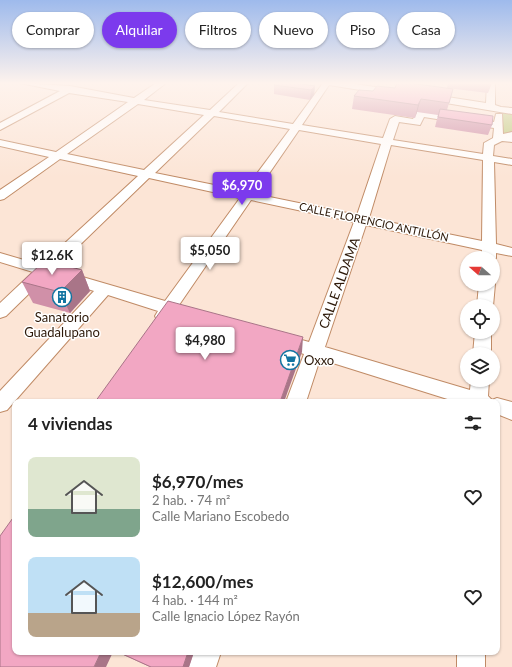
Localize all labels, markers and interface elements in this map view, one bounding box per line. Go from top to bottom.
chip: Comprar [12,12,94,48]
chip: Alquilar [102,12,177,48]
chip: Filtros [185,12,251,48]
chip: Nuevo [259,12,328,48]
chip: Piso [336,12,389,48]
chip: Casa [397,12,455,48]
pin: $6,970 [209,172,275,206]
text: $6,970 [222,177,262,193]
street label: CALLE FLORENCIO ANTILLÓN [298,199,450,244]
street label: CALLE ALDAMA [315,235,363,331]
pin: $5,050 [177,237,243,271]
pin: $12.6K [19,242,85,276]
text: $5,050 [190,242,230,258]
text: $12.6K [31,247,73,263]
north arrow [460,251,500,291]
map controls [460,251,500,387]
building icon: Sanatorio Guadalupano [51,286,73,308]
button: locate [460,299,500,339]
place label: Sanatorio Guadalupano [24,309,100,340]
pin: $4,980 [172,327,238,361]
text: $4,980 [185,332,225,348]
button: layers [460,347,500,387]
supermarket icon: Oxxo [279,349,301,371]
place label: Oxxo [304,352,334,368]
icon: filters [462,412,484,434]
text: 4 viviendas [28,413,113,434]
text: $6,970/mes [152,471,244,492]
icon: home [60,473,108,521]
icon: heart [462,486,484,508]
text: 2 hab. · 74 m² [152,492,230,508]
text: Calle Mariano Escobedo [152,508,289,524]
text: $12,600/mes [152,571,253,592]
icon: home [60,573,108,621]
icon: heart [462,586,484,608]
text: 4 hab. · 144 m² [152,592,238,608]
text: Calle Ignacio López Rayón [152,608,300,624]

